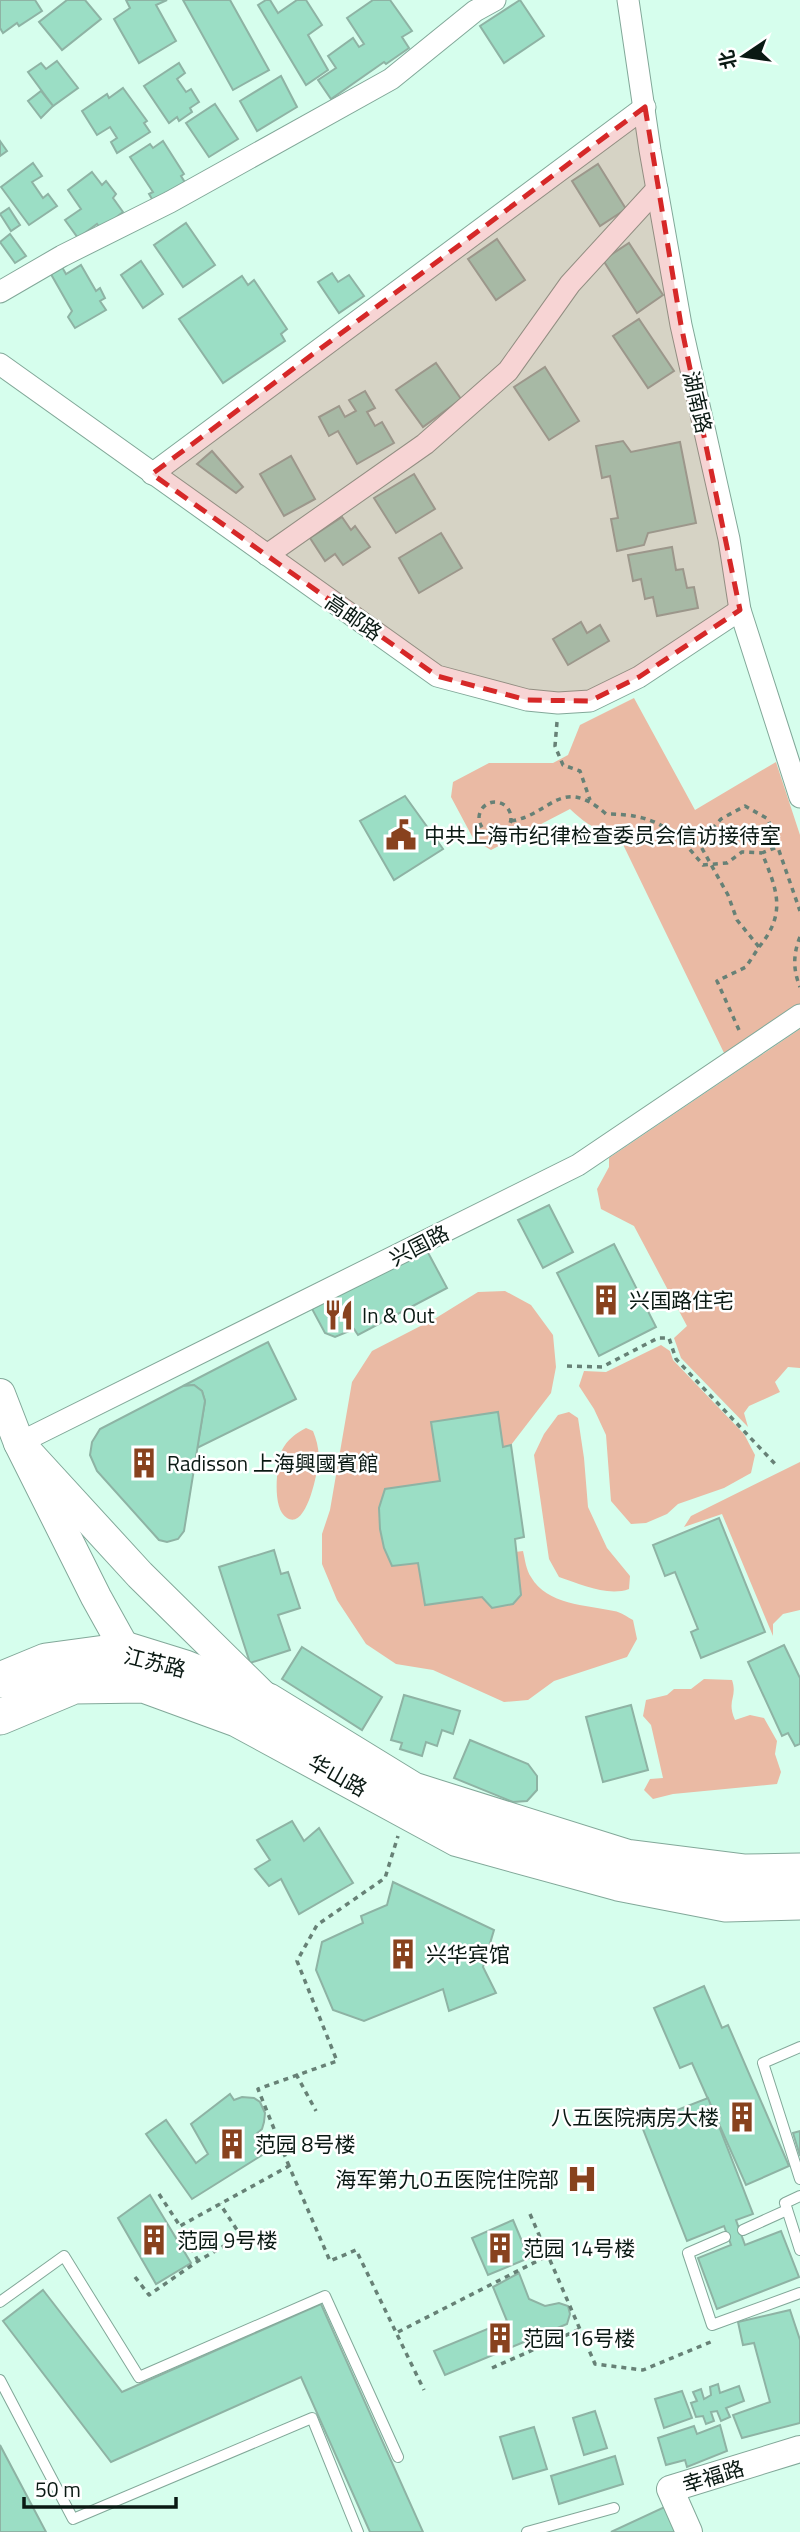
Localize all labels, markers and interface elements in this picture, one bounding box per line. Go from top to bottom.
north arrow [709,21,779,91]
text: 北 [711,47,743,72]
street label: 湖南路 [675,368,721,436]
street label: 高邮路 [319,586,389,648]
public building icon: 中共上海市纪律检查委员会信访接待室 [384,818,418,852]
place label: 中共上海市纪律检查委员会信访接待室 [424,819,781,851]
street label: 兴国路 [384,1216,454,1274]
building icon: 兴国路住宅 [589,1283,623,1317]
place label: 兴国路住宅 [629,1284,734,1316]
restaurant icon: In & Out [322,1298,356,1332]
place label: In & Out [362,1299,435,1331]
building icon: Radisson 上海興國賓館 [127,1446,161,1480]
place label: Radisson 上海興國賓館 [167,1447,379,1479]
street label: 江苏路 [121,1639,189,1685]
street label: 华山路 [303,1746,373,1804]
building icon: 兴华宾馆 [386,1937,420,1971]
place label: 兴华宾馆 [426,1938,510,1970]
building icon: 八五医院病房大楼 [725,2100,759,2134]
place label: 八五医院病房大楼 [551,2101,719,2133]
building icon: 范园 8号楼 [215,2127,249,2161]
place label: 范园 8号楼 [255,2128,355,2160]
hospital icon: 海军第九O五医院住院部 [565,2162,599,2196]
place label: 海军第九O五医院住院部 [335,2163,559,2195]
building icon: 范园 9号楼 [137,2223,171,2257]
place label: 范园 9号楼 [177,2224,277,2256]
building icon: 范园 14号楼 [483,2231,517,2265]
place label: 范园 14号楼 [523,2232,635,2264]
building icon: 范园 16号楼 [483,2321,517,2355]
place label: 范园 16号楼 [523,2322,635,2354]
street label: 幸福路 [678,2451,748,2501]
scale bar [24,2466,177,2510]
text: 50 m [35,2473,81,2505]

